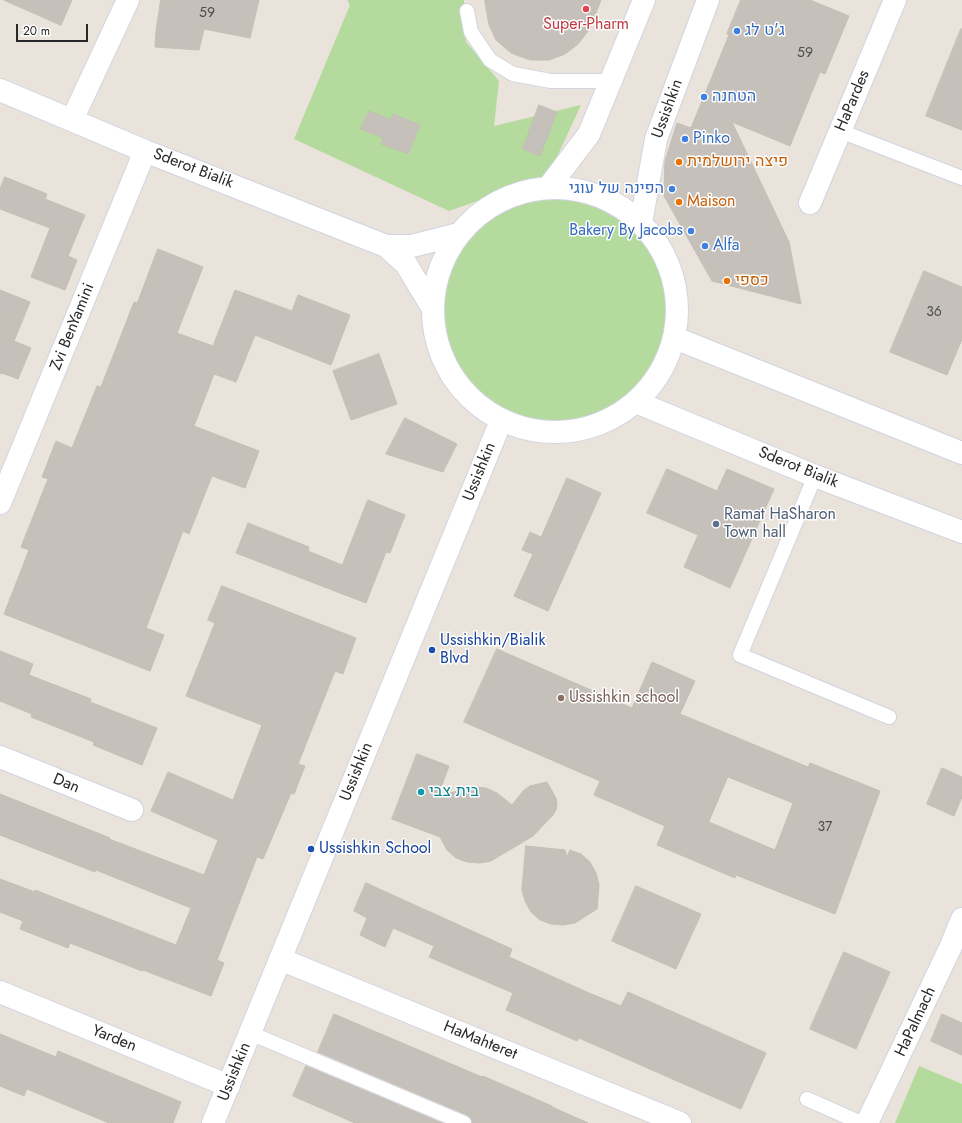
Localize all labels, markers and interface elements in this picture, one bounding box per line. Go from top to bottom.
marker: Super-Pharm [581,4,591,14]
house number: 59 [199,6,215,22]
place label: Super-Pharm [543,15,629,35]
scale bar [18,16,90,42]
place label: ג'ט לג [745,21,785,41]
text: 20 m [23,22,50,40]
marker: ג'ט לג [732,26,742,36]
house number: 59 [797,46,813,62]
street label: HaPardes [832,68,874,134]
street label: Ussishkin [648,77,688,141]
place label: הטחנה [712,87,756,107]
marker: הטחנה [699,92,709,102]
place label: Pinko [693,129,730,149]
marker: Pinko [680,134,690,144]
street label: Sderot Bialik [150,145,236,193]
place label: פיצה ירושלמית [687,152,788,172]
marker: פיצה ירושלמית [674,157,684,167]
place label: הפינה של עוגי [569,179,664,199]
marker: הפינה של עוגי [667,184,677,194]
place label: Maison [687,192,735,212]
marker: Maison [674,197,684,207]
place label: Bakery By Jacobs [569,221,683,241]
marker: Bakery By Jacobs [686,226,696,236]
place label: Alfa [713,236,740,256]
marker: Alfa [700,241,710,251]
place label: כספי [735,271,769,291]
marker: כספי [722,276,732,286]
street label: Zvi BenYamini [47,281,99,373]
house number: 36 [926,305,942,321]
street label: Ussishkin [460,440,500,504]
street label: Sderot Bialik [755,443,841,493]
place label: Ramat HaSharon Town hall [724,505,836,543]
marker: Ramat HaSharon Town hall [711,519,721,529]
place label: Ussishkin/Bialik Blvd [440,631,545,669]
marker: Ussishkin/Bialik Blvd [427,645,437,655]
place label: Ussishkin school [569,688,679,708]
marker: Ussishkin school [556,693,566,703]
street label: Ussishkin [337,740,377,804]
street label: Dan [50,770,82,798]
place label: בית צבי [429,782,479,802]
marker: בית צבי [416,787,426,797]
house number: 37 [818,820,832,836]
place label: Ussishkin School [319,839,431,859]
marker: Ussishkin School [306,844,316,854]
street label: HaPalmach [891,984,941,1060]
street label: HaMahteret [440,1018,520,1064]
street label: Yarden [89,1021,139,1057]
street label: Ussishkin [215,1040,255,1104]

